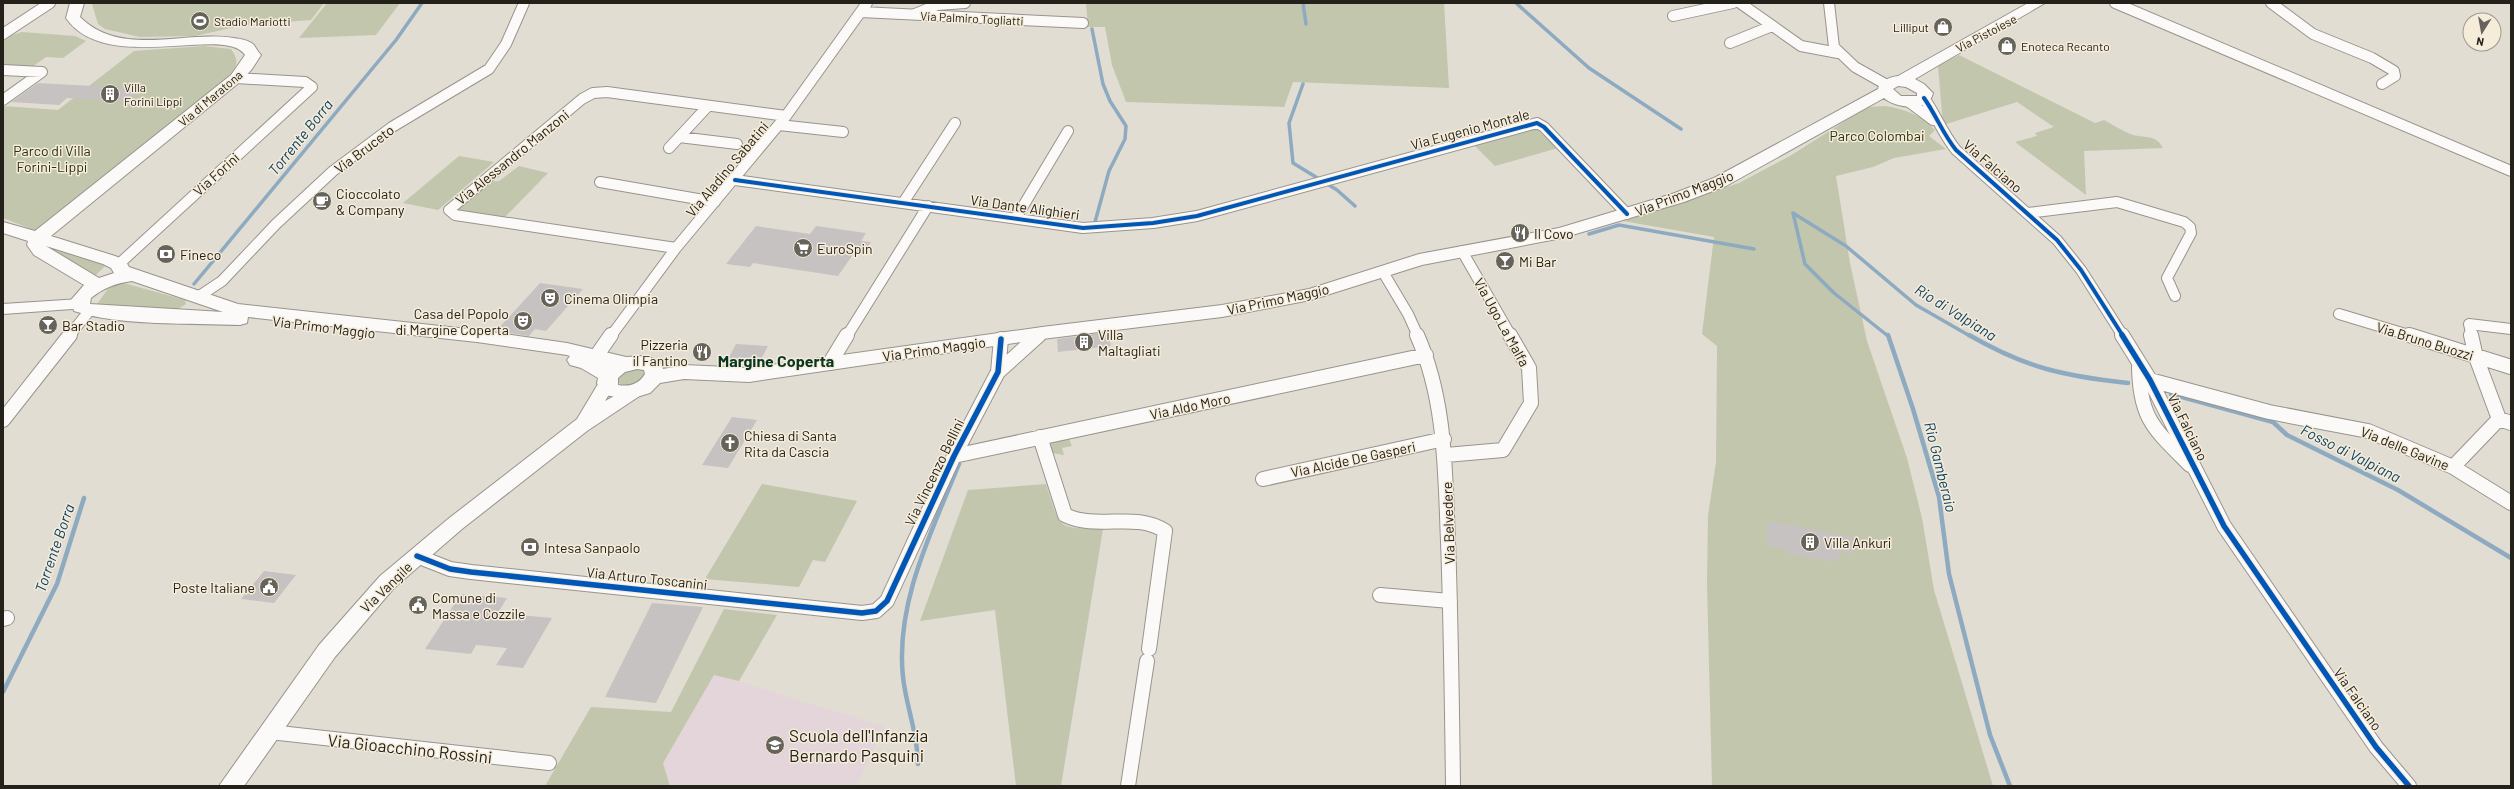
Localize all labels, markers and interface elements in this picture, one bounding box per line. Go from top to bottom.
street label: Via Palmiro Togliatti [920,8,1024,28]
sports icon: Stadio Mariotti [189,10,211,32]
street label: Via Pistoiese [1953,11,2019,55]
north arrow [2462,12,2502,52]
place label: Stadio Mariotti [214,14,290,28]
shop icon: Lilliput [1932,16,1954,38]
place label: Lilliput [1893,20,1929,34]
shop icon: Enoteca Recanto [1996,35,2018,57]
text: N [2475,35,2485,49]
place label: Enoteca Recanto [2021,39,2110,53]
street label: Via di Maratona [175,67,245,129]
place label: Villa Forini Lippi [124,80,182,108]
building icon: Villa Forini Lippi [99,83,121,105]
water label: Torrente Borra [264,95,336,179]
street label: Via Eugenio Montale [1409,105,1531,153]
street label: Via Alessandro Manzoni [452,106,572,208]
street label: Via Aladino Sabatini [682,118,772,220]
street label: Via Bruceto [331,121,397,177]
park label: Parco Colombai [1830,127,1925,144]
street label: Via Falciano [1960,136,2026,196]
park label: Parco di Villa Forini-Lippi [13,142,91,175]
street label: Via Forini [189,149,243,199]
street label: Via Primo Maggio [1632,166,1736,220]
place label: Cioccolato & Company [336,185,405,218]
cafe icon: Cioccolato & Company [311,190,333,212]
street label: Via Dante Alighieri [969,191,1081,223]
restaurant icon: Il Covo [1509,222,1531,244]
place label: Il Covo [1534,225,1574,242]
supermarket icon: EuroSpin [792,237,814,259]
place label: EuroSpin [817,240,873,257]
bank icon: Fineco [155,243,177,265]
place label: Fineco [180,246,221,263]
bar icon: Mi Bar [1494,250,1516,272]
place label: Mi Bar [1519,253,1556,270]
street label: Via Ugo La Malfa [1471,275,1533,369]
street label: Via Primo Maggio [1225,280,1331,318]
water label: Rio di Valpiana [1912,280,2000,344]
theatre icon: Cinema Olimpia [539,287,561,309]
place label: Cinema Olimpia [564,290,658,307]
place label: Casa del Popolo di Margine Coperta [395,305,509,338]
theatre icon: Casa del Popolo di Margine Coperta [512,310,534,332]
street label: Via Primo Maggio [271,312,377,342]
bar icon: Bar Stadio [37,314,59,336]
place label: Bar Stadio [62,317,125,334]
street label: Via Bruno Buozzi [2374,318,2476,364]
place label: Villa Maltagliati [1098,326,1161,359]
building icon: Villa Maltagliati [1073,331,1095,353]
street label: Via Primo Maggio [881,333,987,365]
place label: Pizzeria il Fantino [632,336,688,369]
restaurant icon: Pizzeria il Fantino [691,341,713,363]
district label: Margine Coperta [718,351,834,370]
street label: Via Aldo Moro [1148,389,1232,423]
street label: Via Falciano [2164,391,2212,463]
street label: Via Vincenzo Bellini [901,416,967,528]
water label: Rio Gamberaio [1921,420,1961,514]
water label: Fosso di Valpiana [2298,420,2404,486]
street label: Via delle Gavine [2358,422,2452,474]
place label: Chiesa di Santa Rita da Cascia [744,427,837,460]
church icon: Chiesa di Santa Rita da Cascia [719,432,741,454]
street label: Via Alcide De Gasperi [1289,437,1417,481]
street label: Via Belvedere [1438,481,1458,565]
water label: Torrente Borra [30,501,78,595]
building icon: Villa Ankuri [1799,531,1821,553]
place label: Villa Ankuri [1824,534,1891,551]
bank icon: Intesa Sanpaolo [519,536,541,558]
place label: Intesa Sanpaolo [544,539,640,556]
street label: Via Vangile [356,558,416,616]
street label: Via Arturo Toscanini [586,563,708,593]
public building icon: Poste Italiane [258,576,280,598]
place label: Poste Italiane [173,579,255,596]
place label: Comune di Massa e Cozzile [432,589,525,622]
public building icon: Comune di Massa e Cozzile [407,594,429,616]
street label: Via Falciano [2330,664,2386,734]
place label: Scuola dell'Infanzia Bernardo Pasquini [789,725,928,765]
street label: Via Gioacchino Rossini [327,729,493,767]
school or university icon: Scuola dell'Infanzia Bernardo Pasquini [764,734,786,756]

